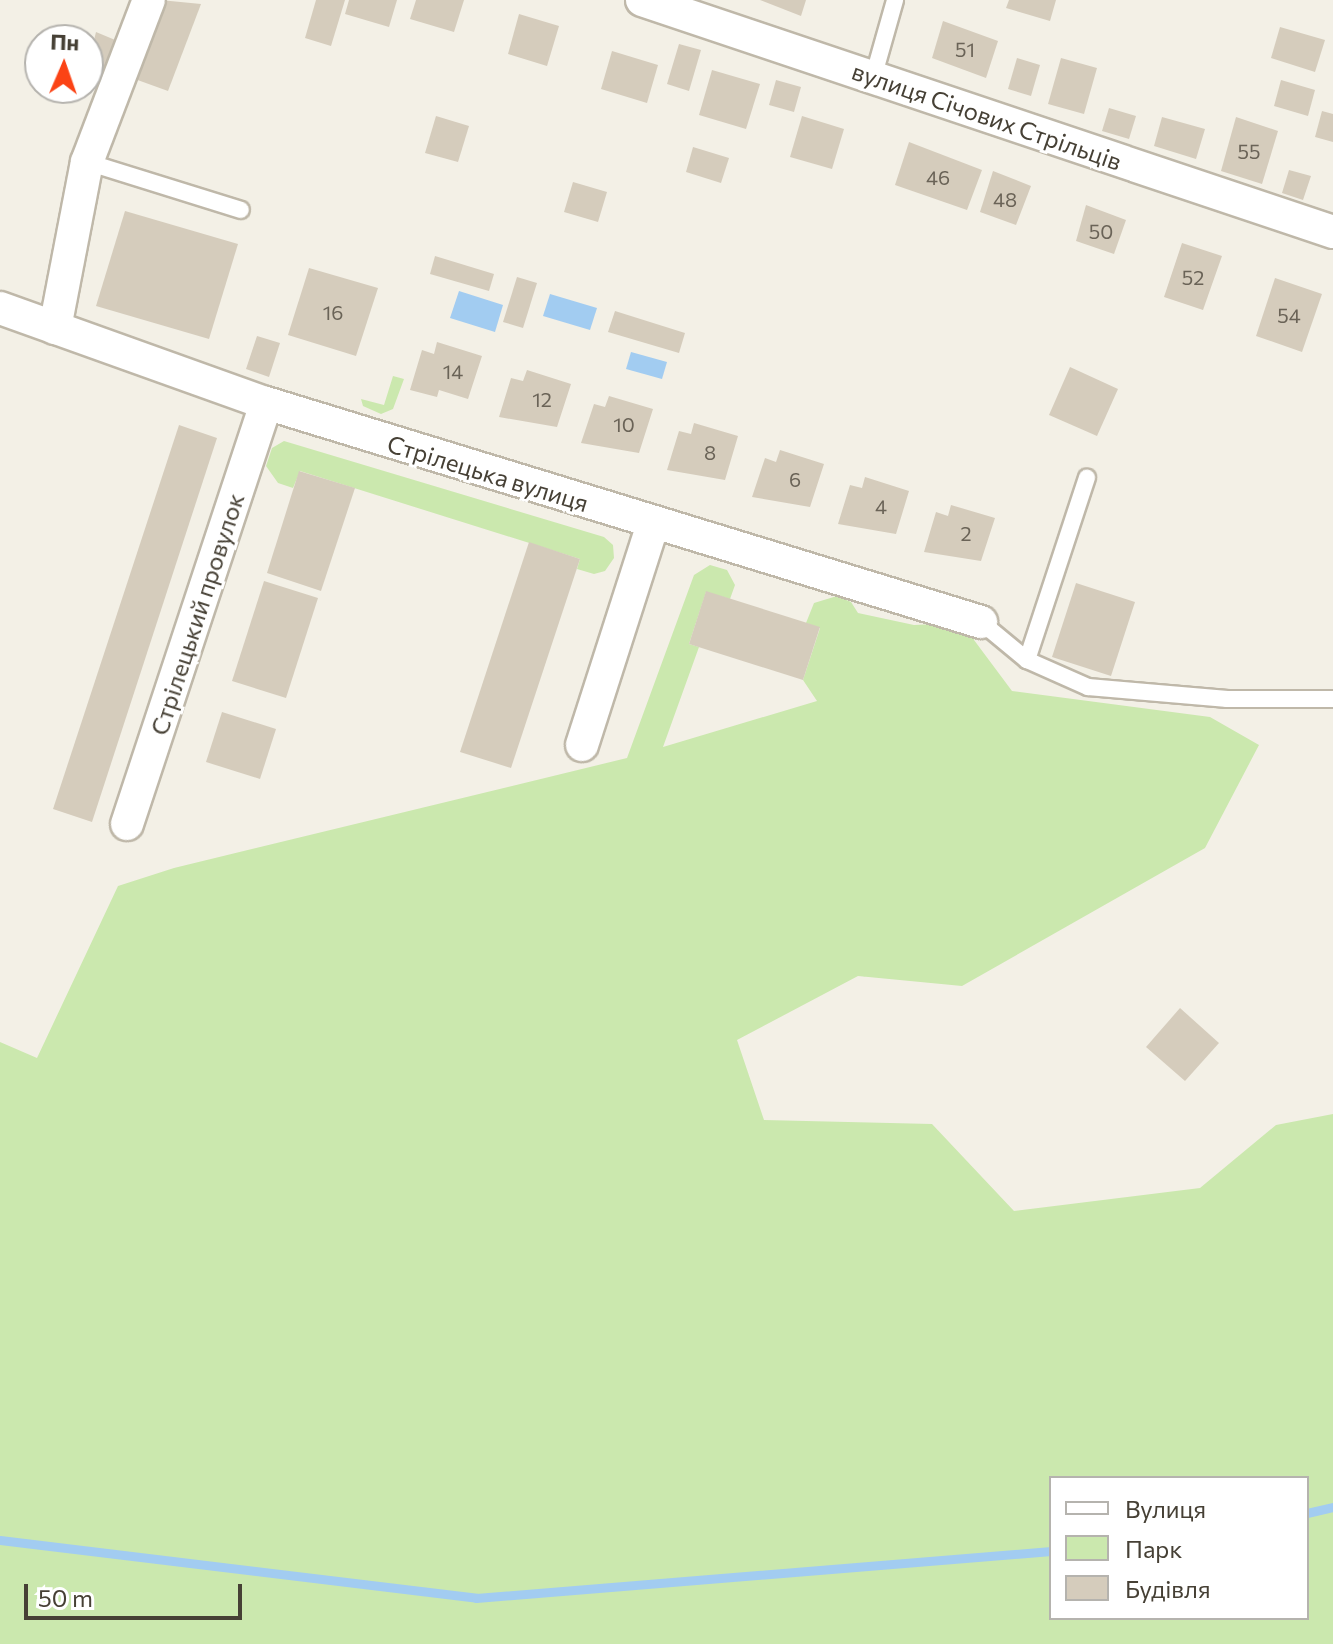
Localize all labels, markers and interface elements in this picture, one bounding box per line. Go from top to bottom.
north arrow [24,24,104,104]
text: Пн [50,28,80,56]
house number: 51 [955,37,975,61]
street label: вулиця Січових Стрільців [848,56,1126,176]
house number: 55 [1238,139,1260,163]
house number: 46 [926,165,950,189]
house number: 48 [993,187,1017,211]
house number: 50 [1089,219,1113,243]
house number: 52 [1182,265,1204,289]
house number: 16 [323,300,343,324]
house number: 54 [1277,303,1301,327]
house number: 14 [443,359,463,383]
house number: 12 [532,387,552,411]
house number: 10 [613,412,635,436]
street label: Стрілецька вулиця [384,429,592,517]
house number: 8 [704,440,716,464]
house number: 6 [789,467,801,491]
street label: Стрілецький провулок [144,489,250,739]
house number: 4 [875,494,887,518]
house number: 2 [960,521,972,545]
legend [1049,1476,1309,1620]
text: Вулиця [1125,1494,1206,1523]
text: Парк [1125,1534,1182,1563]
scale bar [28,1568,246,1618]
text: Будівля [1125,1574,1211,1603]
text: 50 m [38,1583,93,1612]

